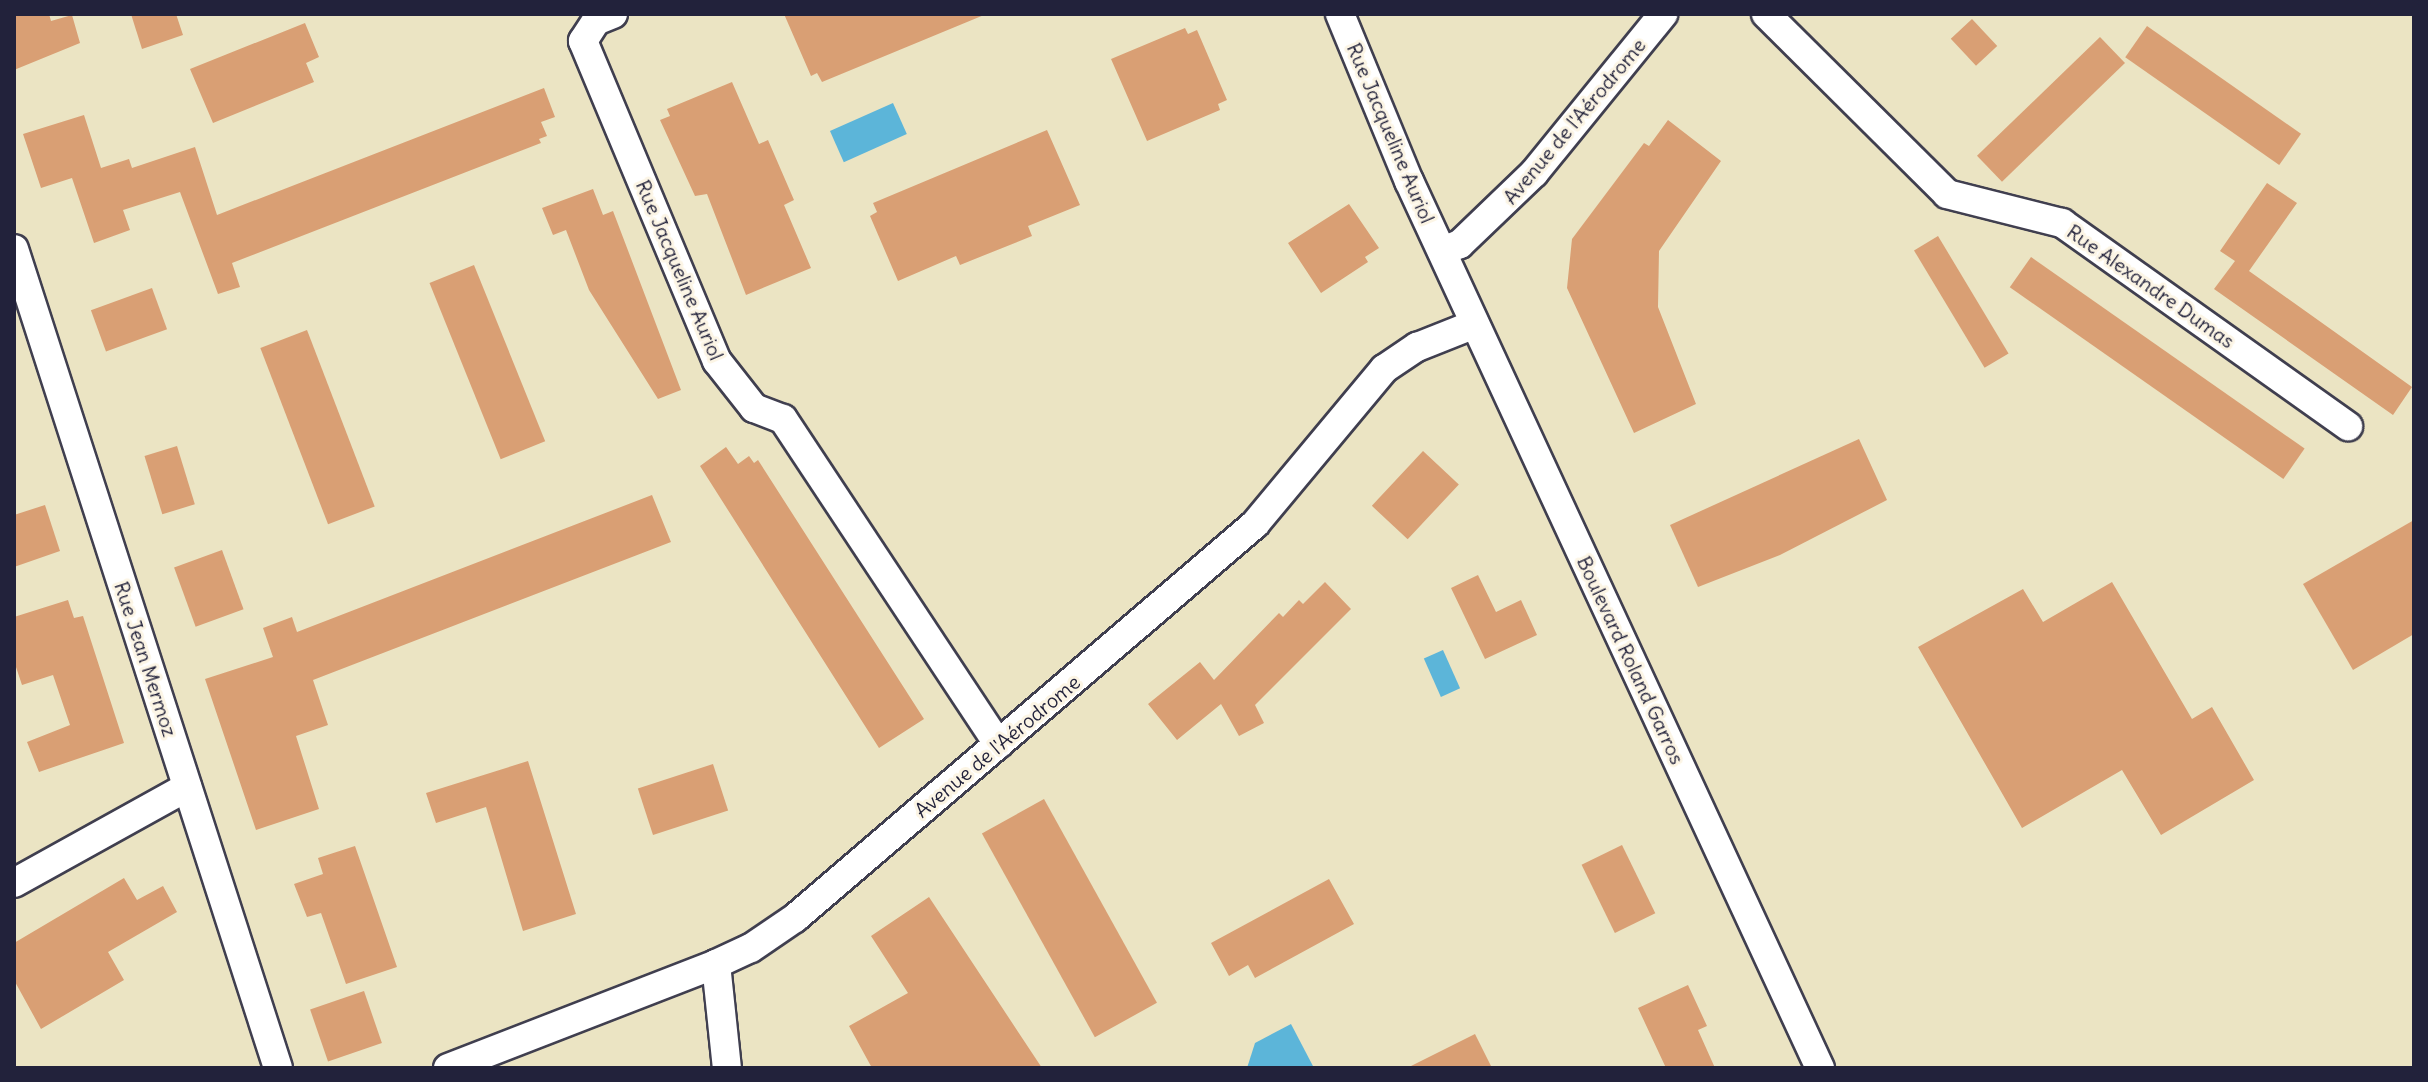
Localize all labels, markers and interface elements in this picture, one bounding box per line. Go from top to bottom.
street label: Avenue de l'Aérodrome [1498,33,1650,209]
street label: Rue Jacqueline Auriol [1342,39,1440,227]
street label: Rue Jacqueline Auriol [631,176,729,364]
street label: Rue Alexandre Dumas [2063,219,2239,353]
street label: Boulevard Roland Garros [1572,552,1690,768]
street label: Rue Jean Mermoz [110,578,182,740]
street label: Avenue de l'Aérodrome [909,670,1085,822]

